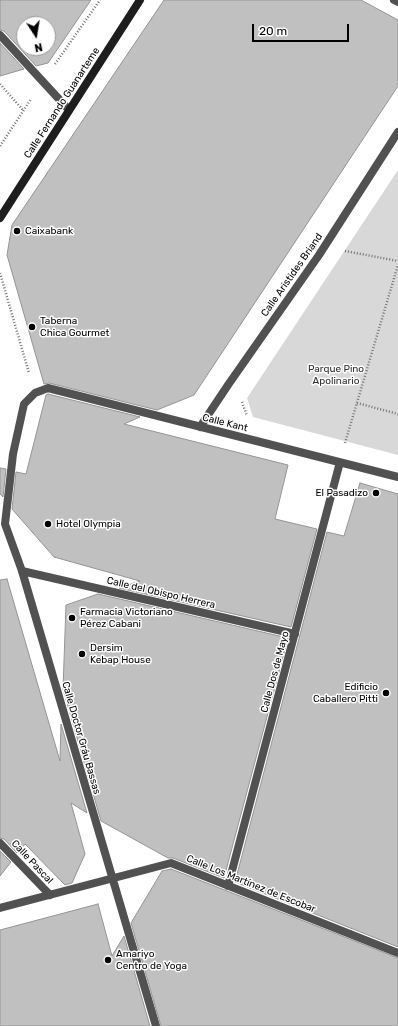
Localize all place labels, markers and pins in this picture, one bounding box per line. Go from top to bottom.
place label: Caixabank [25,225,73,237]
marker: Caixabank [12,226,22,236]
place label: Taberna Chica Gourmet [40,315,109,338]
marker: Taberna Chica Gourmet [27,322,37,332]
place label: El Pasadizo [315,487,368,499]
marker: El Pasadizo [371,488,381,498]
place label: Hotel Olympia [56,518,121,530]
marker: Hotel Olympia [43,519,53,529]
place label: Farmacia Victoriano Pérez Cabani [80,606,173,630]
marker: Farmacia Victoriano Pérez Cabani [67,613,77,623]
place label: Dersim Kebap House [90,642,151,666]
marker: Dersim Kebap House [77,649,87,659]
place label: Edificio Caballero Pitti [313,681,378,704]
marker: Edificio Caballero Pitti [381,688,391,698]
place label: Amariyo Centro de Yoga [116,948,187,972]
marker: Amariyo Centro de Yoga [103,955,113,965]

